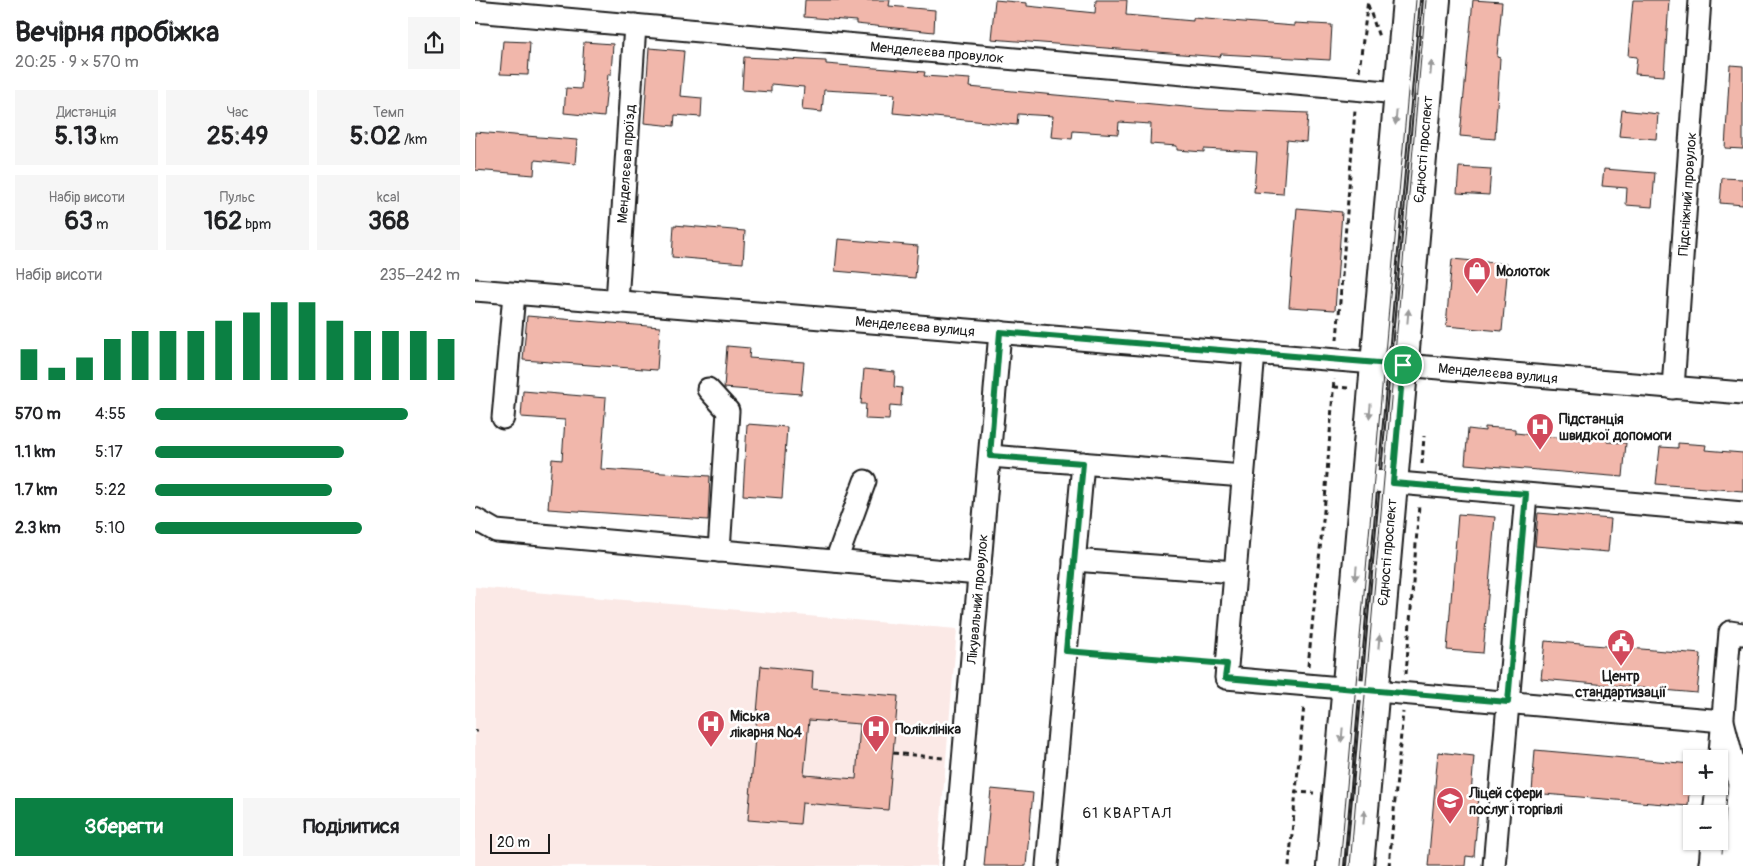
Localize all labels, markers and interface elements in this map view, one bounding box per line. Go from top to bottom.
text: Вечірня пробіжка [15,15,219,50]
button: share [408,17,460,69]
street label: Менделєєва провулок [869,38,1005,67]
text: 20:25 · 9 × 570 m [15,52,139,72]
one-way arrow [1427,59,1435,75]
street label: Єдності проспект [1410,95,1437,203]
street label: Менделєєва проїзд [614,103,639,224]
text: Дистанція [57,104,116,121]
text: Час [226,104,249,121]
text: Темп [373,104,404,121]
one-way arrow [1392,111,1400,127]
text: 5.13 [54,121,97,152]
text: 25:49 [207,121,268,152]
text: 5:02 [350,121,401,152]
text: km [97,131,119,148]
text: /km [401,131,427,148]
street label: Підсніжний провулок [1675,132,1700,257]
text: Набір висоти [48,189,125,206]
text: Пульс [220,189,255,206]
text: kcal [377,189,400,206]
text: 63 [65,206,93,237]
text: 162 [204,206,242,237]
text: 368 [368,206,409,237]
text: m [93,216,109,233]
text: bpm [242,216,271,233]
shop icon: Молоток [1462,256,1492,295]
place label: Молоток [1496,263,1550,280]
text: Набір висоти [15,265,102,285]
text: 235–242 m [380,265,460,285]
one-way arrow [1404,308,1412,324]
street label: Менделєєва вулиця [854,313,975,340]
pin [1382,344,1424,386]
icon: arrive [1389,351,1417,379]
street label: Менделєєва вулиця [1437,360,1558,387]
text: 570 m [15,404,61,424]
text: 4:55 [95,404,126,424]
one-way arrow [1366,404,1374,420]
place label: Підстанція швидкої допомоги [1559,411,1672,444]
hospital icon: Підстанція швидкої допомоги [1525,412,1555,451]
text: 1.1 km [15,442,55,462]
text: 5:17 [95,442,123,462]
text: 1.7 km [15,480,58,500]
text: 5:22 [95,480,126,500]
street label: Єдності проспект [1374,498,1401,606]
text: 2.3 km [15,518,61,538]
text: 5:10 [95,518,125,538]
street label: Лікувальний провулок [963,533,992,666]
one-way arrow [1352,565,1360,581]
public building icon: Центр стандартизації [1606,628,1636,667]
one-way arrow [1375,634,1383,650]
place label: Центр стандартизації [1574,668,1667,701]
place label: Міська лікарня №4 [729,708,803,741]
hospital icon: Міська лікарня №4 [696,709,726,748]
hospital icon: Поліклініка [861,714,891,753]
place label: Поліклініка [895,721,962,738]
one-way arrow [1338,727,1346,743]
map controls [1683,750,1728,850]
button: + [1683,750,1728,795]
place label: Ліцей сфери послуг і торгівлі [1468,785,1563,818]
school or university icon: Ліцей сфери послуг і торгівлі [1435,786,1465,825]
button: Зберегти [15,798,233,856]
button: Поділитися [243,798,460,856]
district label: 61 КВАРТАЛ [1082,804,1172,823]
button: − [1683,805,1728,850]
one-way arrow [1360,809,1368,825]
scale bar [490,831,550,854]
text: 20 m [497,834,530,851]

